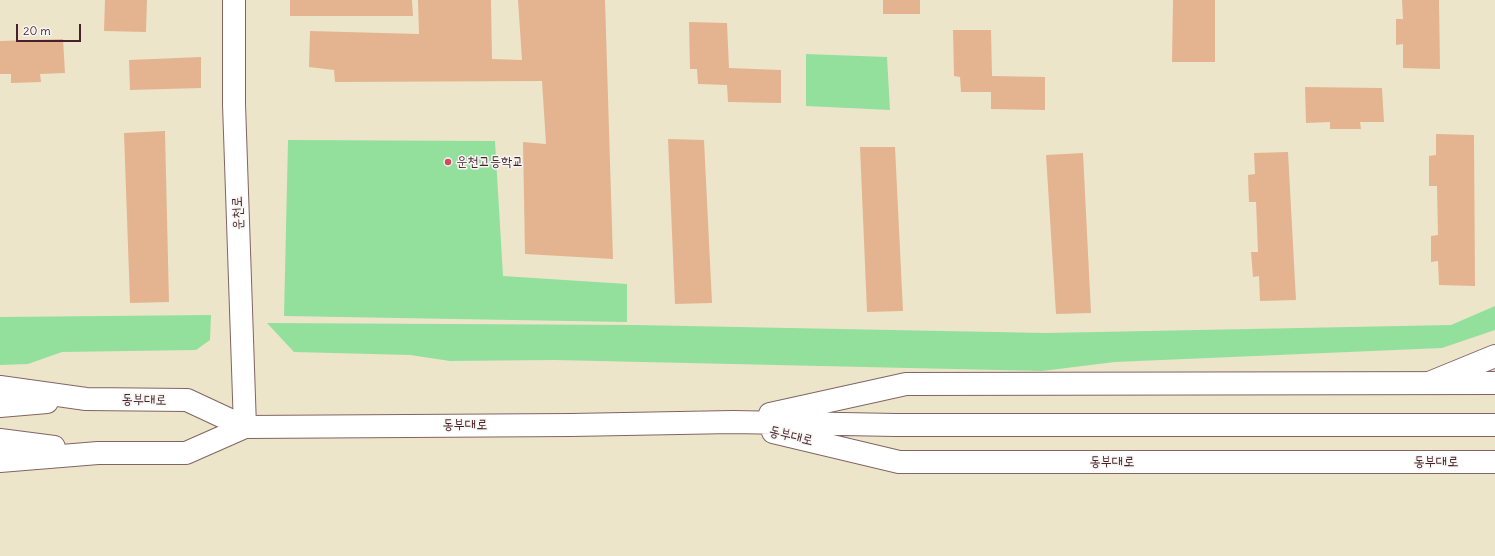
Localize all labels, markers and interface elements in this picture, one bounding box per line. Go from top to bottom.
scale bar [18,16,83,42]
text: 20 m [23,23,51,38]
place label: 운천고등학교 [456,154,524,170]
marker: 운천고등학교 [443,157,453,167]
street label: 운천로 [229,196,247,230]
street label: 동부대로 [121,391,167,409]
street label: 동부대로 [442,417,488,433]
street label: 동부대로 [767,423,815,449]
street label: 동부대로 [1089,454,1135,470]
street label: 동부대로 [1413,454,1459,470]

